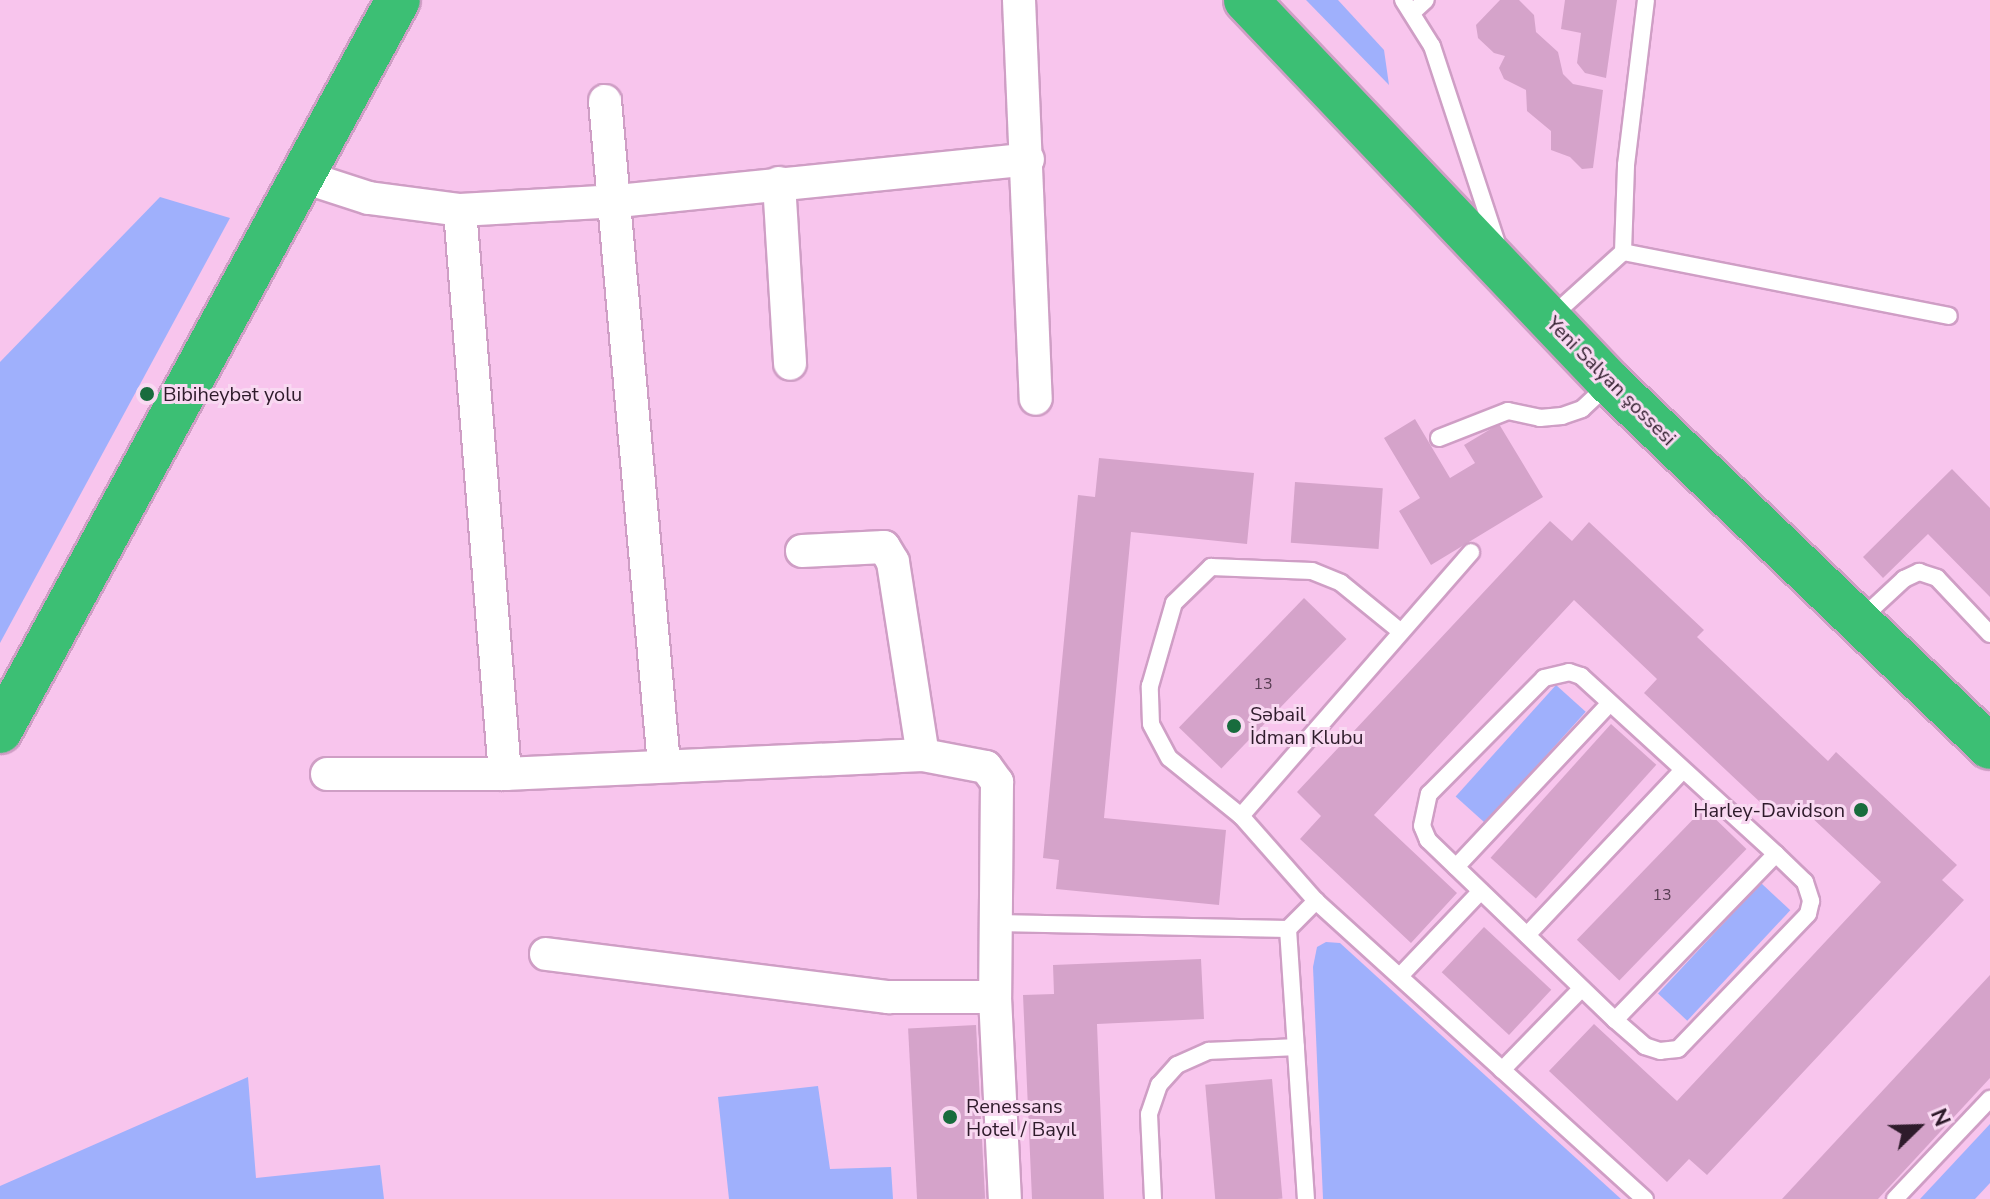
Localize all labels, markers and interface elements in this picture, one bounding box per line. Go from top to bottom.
street label: Yeni Salyan şossesi [1541,311,1681,451]
place label: Bibiheybət yolu [163,382,302,406]
marker: Bibiheybət yolu [138,385,156,403]
house number: 13 [1253,674,1273,694]
place label: Səbail İdman Klubu [1250,702,1364,749]
marker: Səbail İdman Klubu [1225,717,1243,735]
place label: Harley-Davidson [1693,798,1845,822]
marker: Harley-Davidson [1852,801,1870,819]
house number: 13 [1652,885,1672,905]
north arrow [1878,1087,1958,1167]
place label: Renessans Hotel / Bayıl [966,1094,1076,1141]
text: N [1923,1104,1957,1131]
marker: Renessans Hotel / Bayıl [941,1108,959,1126]

